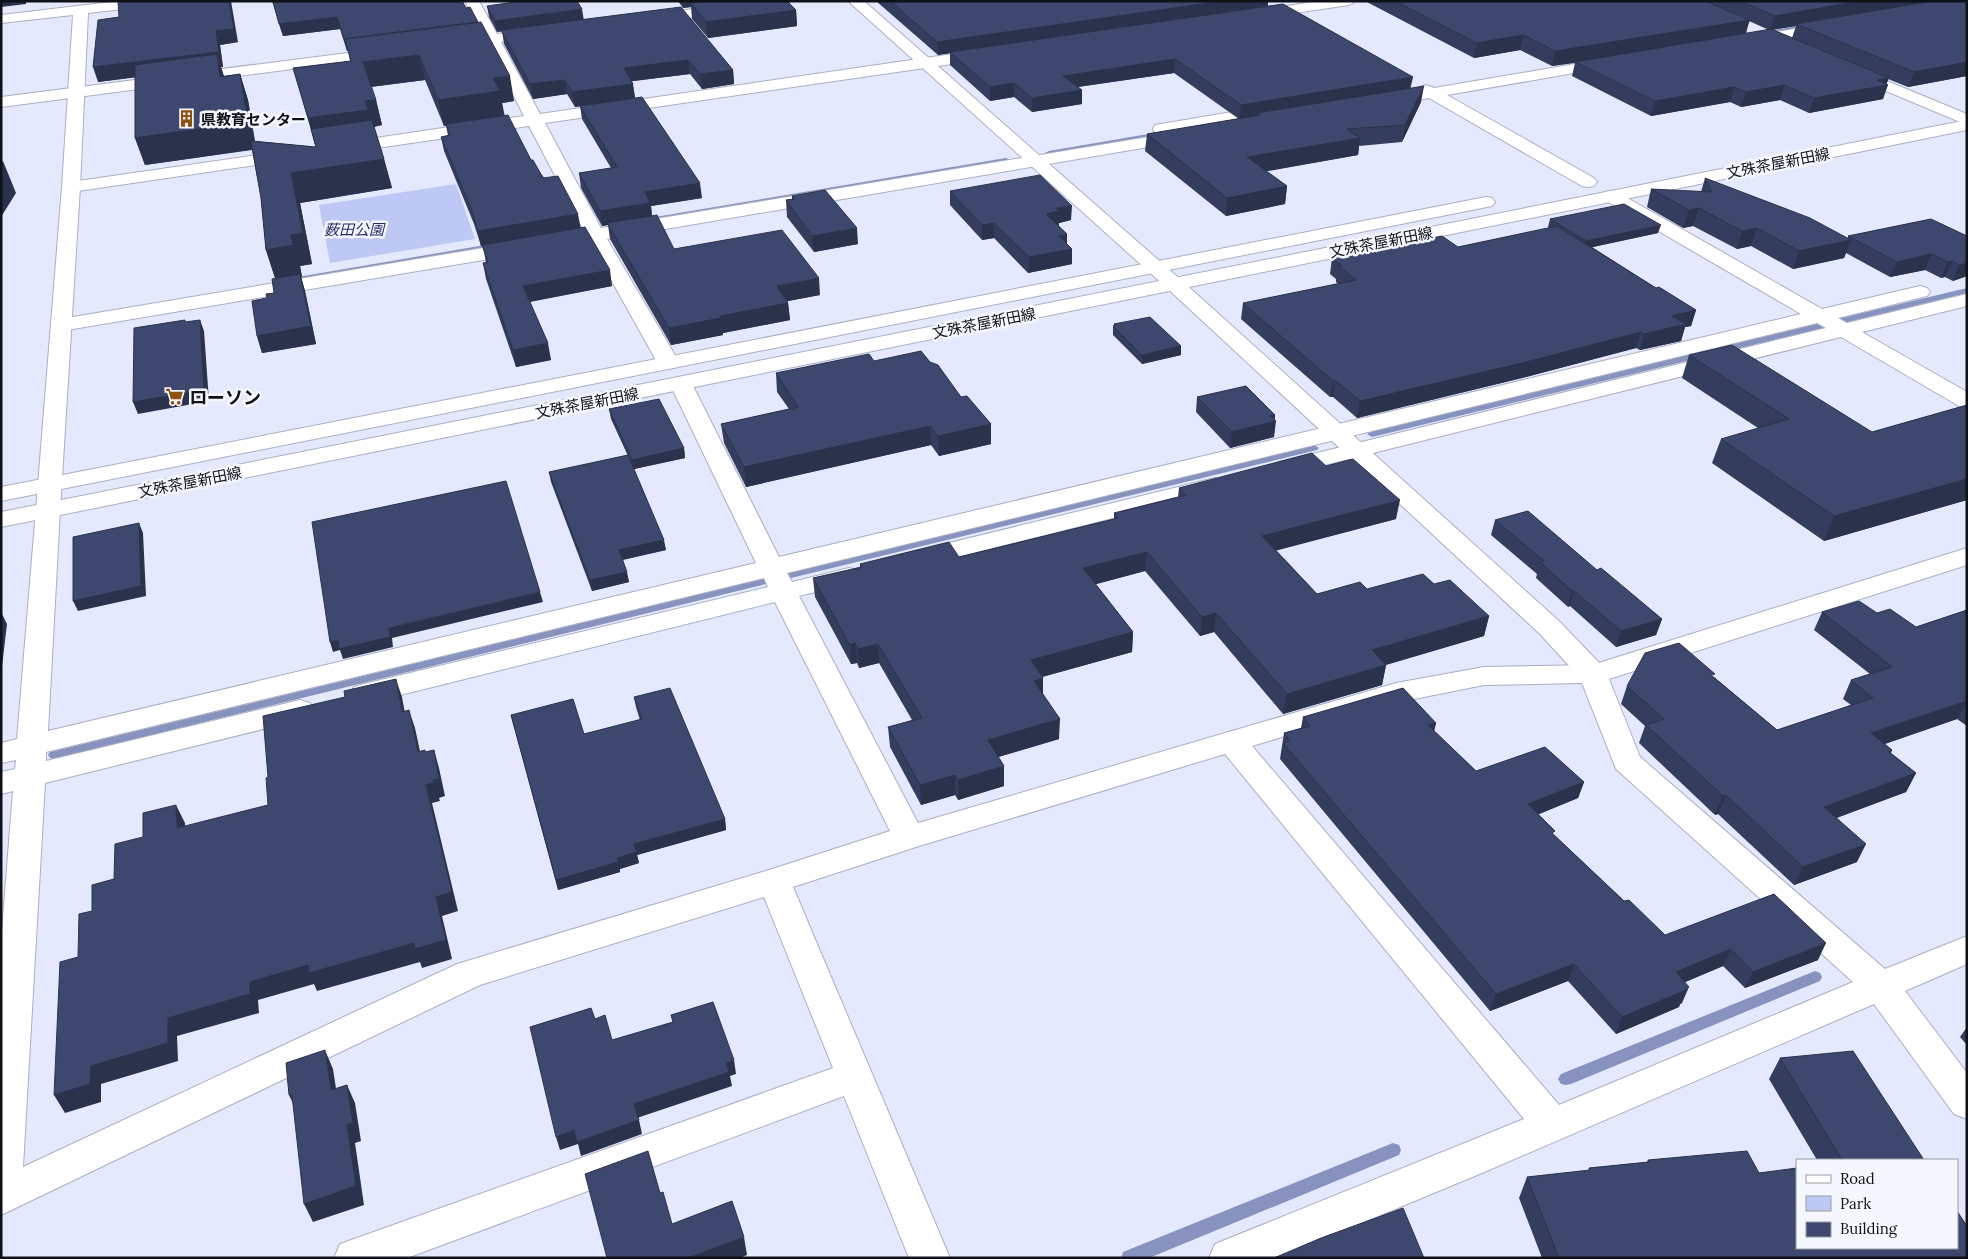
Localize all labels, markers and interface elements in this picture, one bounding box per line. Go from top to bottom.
building icon: 県教育センター [177,109,197,129]
place label: 県教育センター [201,110,306,129]
street label: 文殊茶屋新田線 [1725,144,1831,182]
park label: 薮田公園 [324,220,386,239]
street label: 文殊茶屋新田線 [1328,223,1434,261]
street label: 文殊茶屋新田線 [931,304,1037,342]
street label: 文殊茶屋新田線 [534,384,640,422]
place label: ローソン [189,386,261,409]
supermarket icon: ローソン [165,387,185,407]
street label: 文殊茶屋新田線 [137,463,243,501]
legend [1796,1159,1958,1249]
text: Road [1840,1169,1875,1188]
text: Park [1840,1194,1871,1213]
text: Building [1840,1219,1898,1238]

